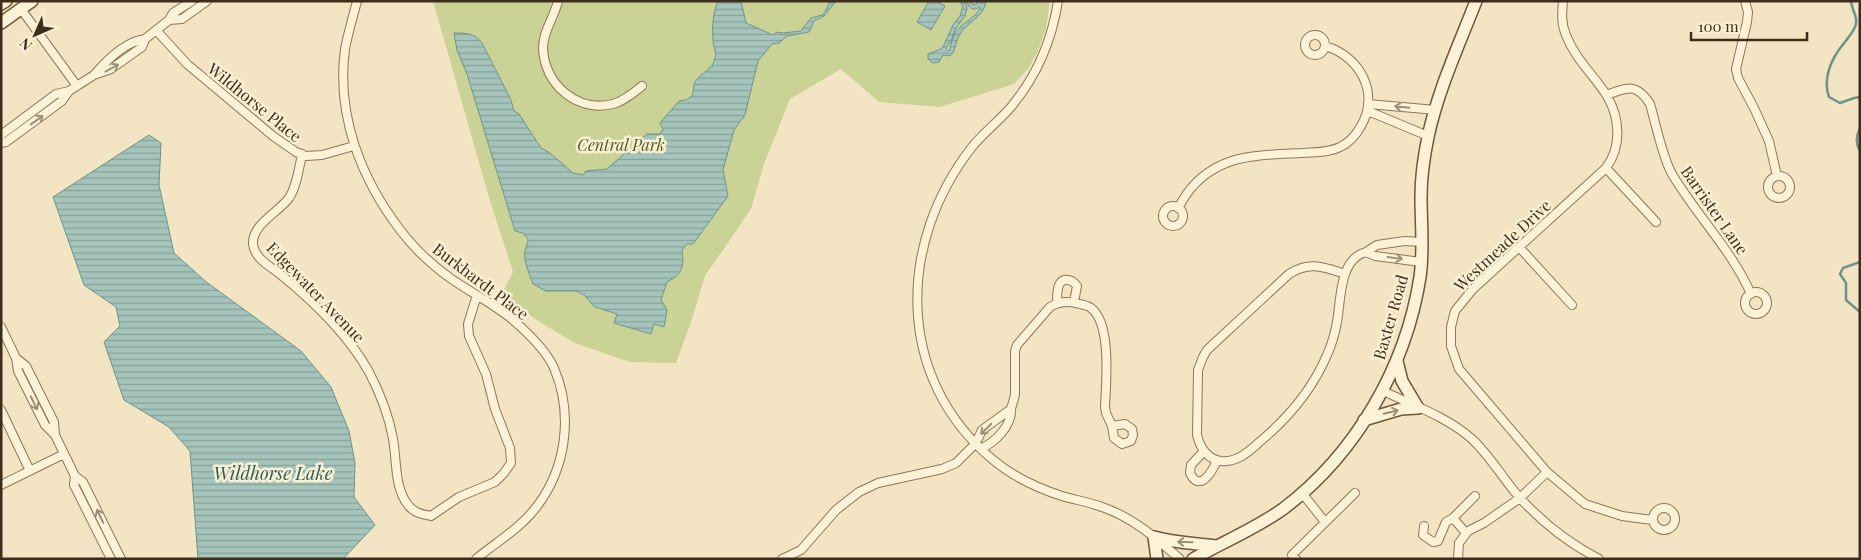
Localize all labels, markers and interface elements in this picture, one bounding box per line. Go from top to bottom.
north arrow [10,10,60,60]
scale bar [1691,10,1807,42]
text: 100 m [1698,16,1739,36]
text: N [15,34,36,55]
street label: Wildhorse Place [203,57,306,146]
one-way arrow [104,62,118,72]
one-way arrow [1394,102,1410,112]
one-way arrow [30,115,44,125]
park label: Central Park [577,134,665,155]
street label: Barrister Lane [1677,162,1753,258]
street label: Westmeade Drive [1448,195,1555,296]
street label: Edgewater Avenue [262,237,370,347]
street label: Burkhardt Place [429,238,533,324]
one-way arrow [1387,254,1403,264]
street label: Baxter Road [1368,272,1412,362]
one-way arrow [29,395,39,410]
one-way arrow [1382,407,1398,416]
one-way arrow [980,423,992,435]
water label: Wildhorse Lake [214,461,333,485]
one-way arrow [95,509,104,524]
one-way arrow [1177,538,1193,547]

